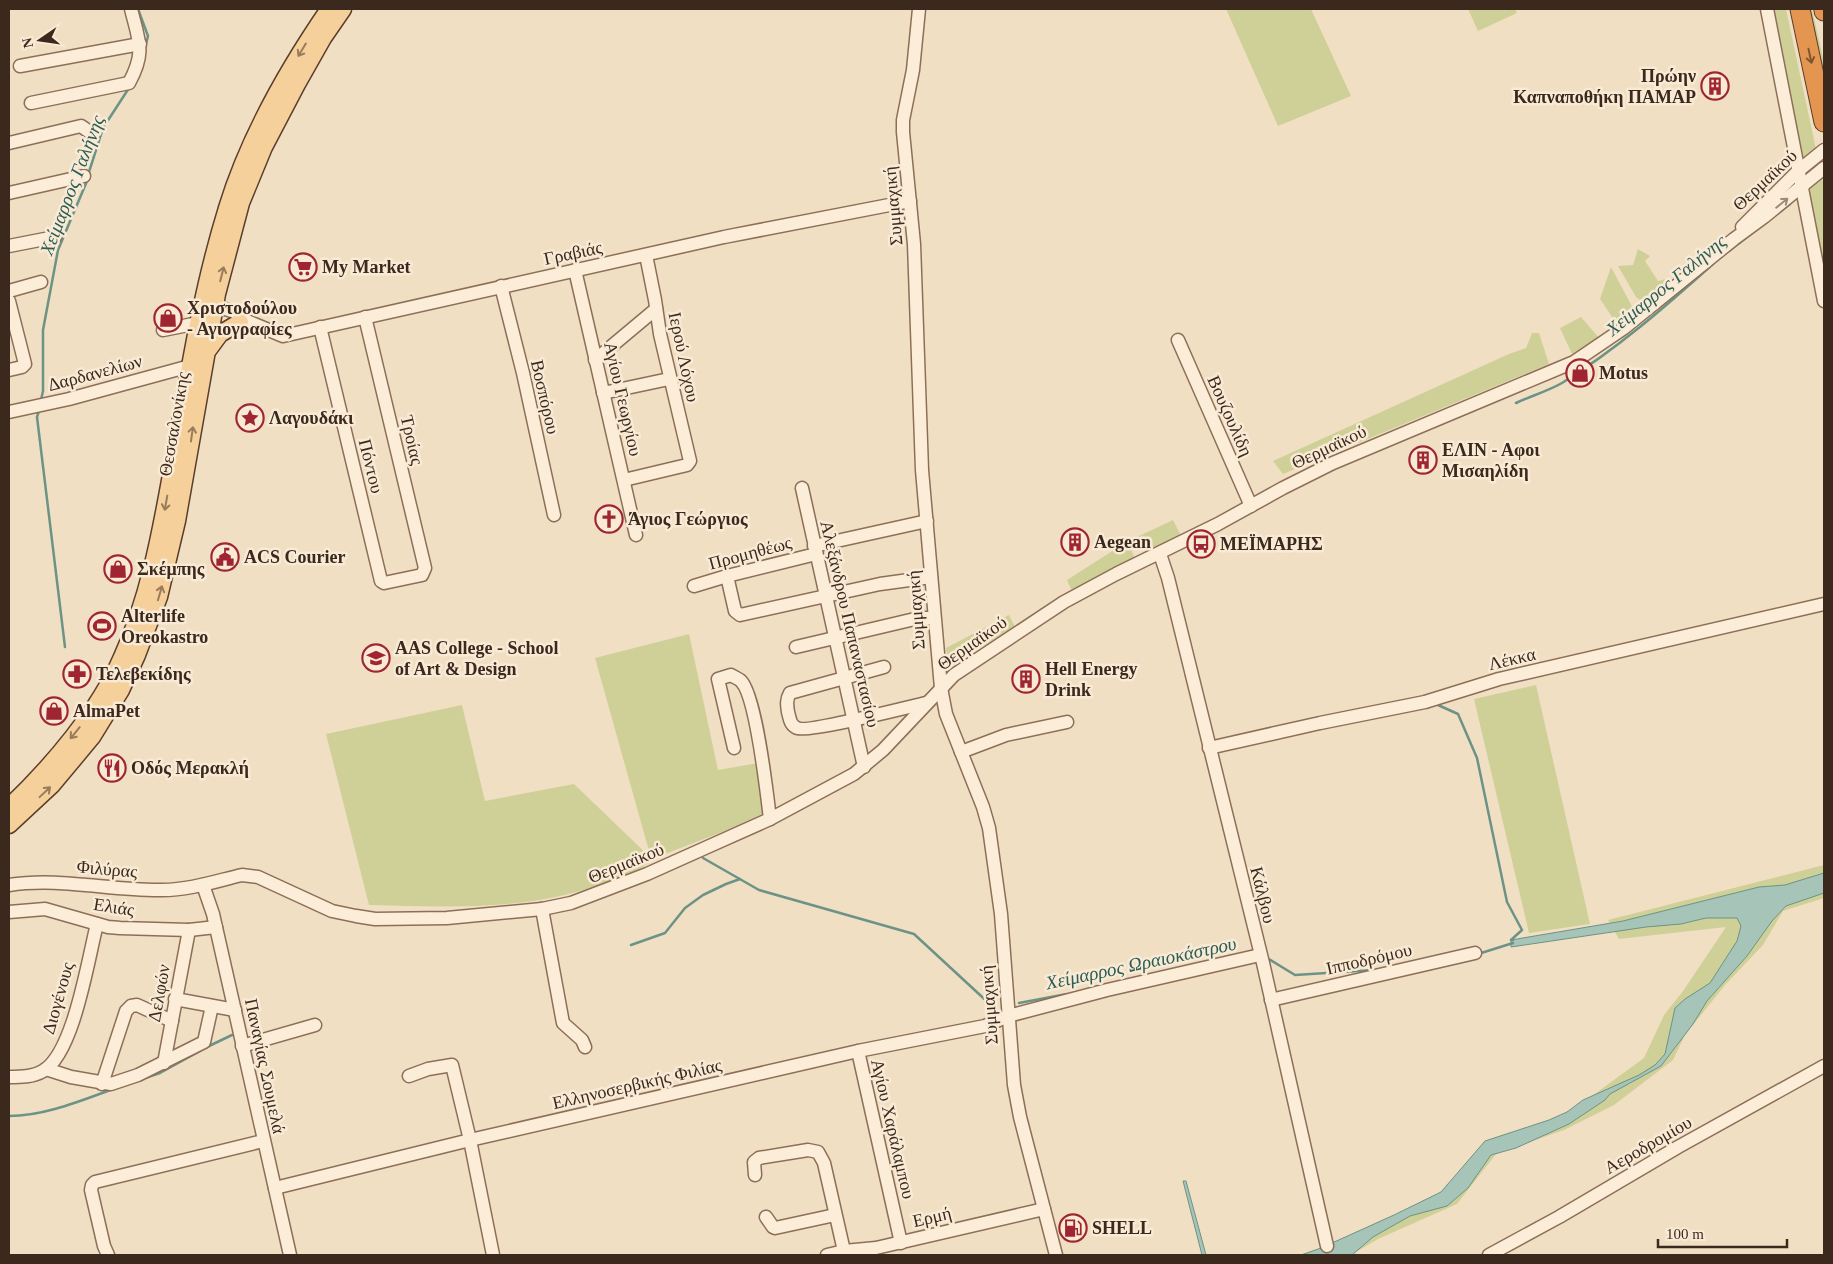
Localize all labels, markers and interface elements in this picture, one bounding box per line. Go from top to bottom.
north arrow [15,15,65,65]
text: N [19,36,36,49]
one-way arrow [297,42,307,56]
one-way arrow [1806,48,1816,64]
place label: Πρώην Καπναποθήκη ΠΑΜΑΡ [1513,66,1696,107]
building icon: Πρώην Καπναποθήκη ΠΑΜΑΡ [1700,71,1730,101]
water label: Χείμαρρος Γαλήνης [35,112,108,259]
street label: Θερμαϊκού [1729,145,1801,215]
street label: Συμμαχική [880,166,906,246]
one-way arrow [1775,197,1788,208]
water label: Χείμαρρος Γαλήνης [1601,230,1730,340]
street label: Γραβιάς [542,237,604,269]
supermarket icon: My Market [288,252,318,282]
place label: My Market [322,257,410,277]
one-way arrow [218,267,227,283]
place label: Χριστοδούλου - Αγιογραφίες [187,298,297,339]
shop icon: Χριστοδούλου - Αγιογραφίες [153,303,183,333]
street label: Ιερού Λόχου [665,310,703,404]
street label: Αγίου Γεωργίου [600,340,646,458]
street label: Δαρδανελίων [45,351,145,395]
street label: Βοσπόρου [527,358,563,436]
shop icon: Motus [1565,358,1595,388]
place label: Motus [1599,363,1648,383]
street label: Θεσσαλονίκης [155,370,193,478]
street label: Βουζουλίδη [1203,373,1257,459]
place icon: Λαγουδάκι [235,403,265,433]
place label: Λαγουδάκι [269,408,354,428]
street label: Τροίας [397,413,427,467]
street label: Θερμαϊκού [1288,421,1370,473]
one-way arrow [187,426,197,442]
street label: Πόντου [355,437,387,495]
place label: ΕΛΙΝ - Αφοι Μισαηλίδη [1442,440,1540,481]
building icon: ΕΛΙΝ - Αφοι Μισαηλίδη [1408,445,1438,475]
one-way arrow [160,495,170,511]
church icon: Άγιος Γεώργιος [594,504,624,534]
place label: Άγιος Γεώργιος [628,509,748,529]
street label: Αλεξάνδρου Παπαναστασίου [816,519,884,729]
building icon: Aegean [1060,527,1090,557]
bus stop icon: ΜΕΪΜΑΡΗΣ [1186,529,1216,559]
street label: Προμηθέως [706,532,794,574]
place label: Aegean [1094,532,1151,552]
place label: ΜΕΪΜΑΡΗΣ [1220,534,1323,554]
public building icon: ACS Courier [210,542,240,572]
place label: ACS Courier [244,547,346,567]
shop icon: Σκέμπης [103,554,133,584]
place label: Σκέμπης [137,559,205,579]
street label: Συμμαχική [903,570,929,650]
one-way arrow [156,585,165,601]
place label: Alterlife Oreokastro [121,606,208,647]
sports icon: Alterlife Oreokastro [87,611,117,641]
street label: Θερμαϊκού [933,612,1011,674]
place label: AAS College - School of Art & Design [395,638,559,679]
school or university icon: AAS College - School of Art & Design [361,643,391,673]
street label: Λέκκα [1486,644,1538,674]
pharmacy icon: Τελεβεκίδης [62,659,92,689]
place label: Hell Energy Drink [1045,659,1138,700]
place label: Τελεβεκίδης [96,664,191,684]
building icon: Hell Energy Drink [1011,664,1041,694]
shop icon: AlmaPet [39,696,69,726]
place label: AlmaPet [73,701,140,721]
one-way arrow [70,726,81,739]
restaurant icon: Οδός Μερακλή [97,753,127,783]
place label: Οδός Μερακλή [131,758,249,778]
one-way arrow [38,786,51,798]
street label: Θερμαϊκού [585,839,667,887]
street label: Φιλύρας [76,856,138,882]
street label: Κάλβου [1246,865,1280,925]
street label: Ελιάς [92,894,136,920]
water label: Χείμαρρος Ωραιοκάστρου [1043,932,1238,994]
street label: Ιπποδρόμου [1324,939,1414,979]
street label: Διογένους [38,960,78,1036]
street label: Δελφών [144,963,174,1023]
street label: Συμμαχική [976,965,1002,1045]
street label: Παναγίας Σουμελά [241,997,289,1136]
street label: Ελληνοσερβικής Φιλίας [550,1055,724,1113]
street label: Αγίου Χαράλαμπου [867,1057,919,1201]
street label: Αεροδρομίου [1601,1112,1695,1178]
street label: Ερμή [911,1203,953,1231]
fuel station icon: SHELL [1058,1213,1088,1243]
scale bar [1658,1216,1787,1248]
place label: SHELL [1092,1218,1152,1238]
text: 100 m [1666,1226,1704,1242]

